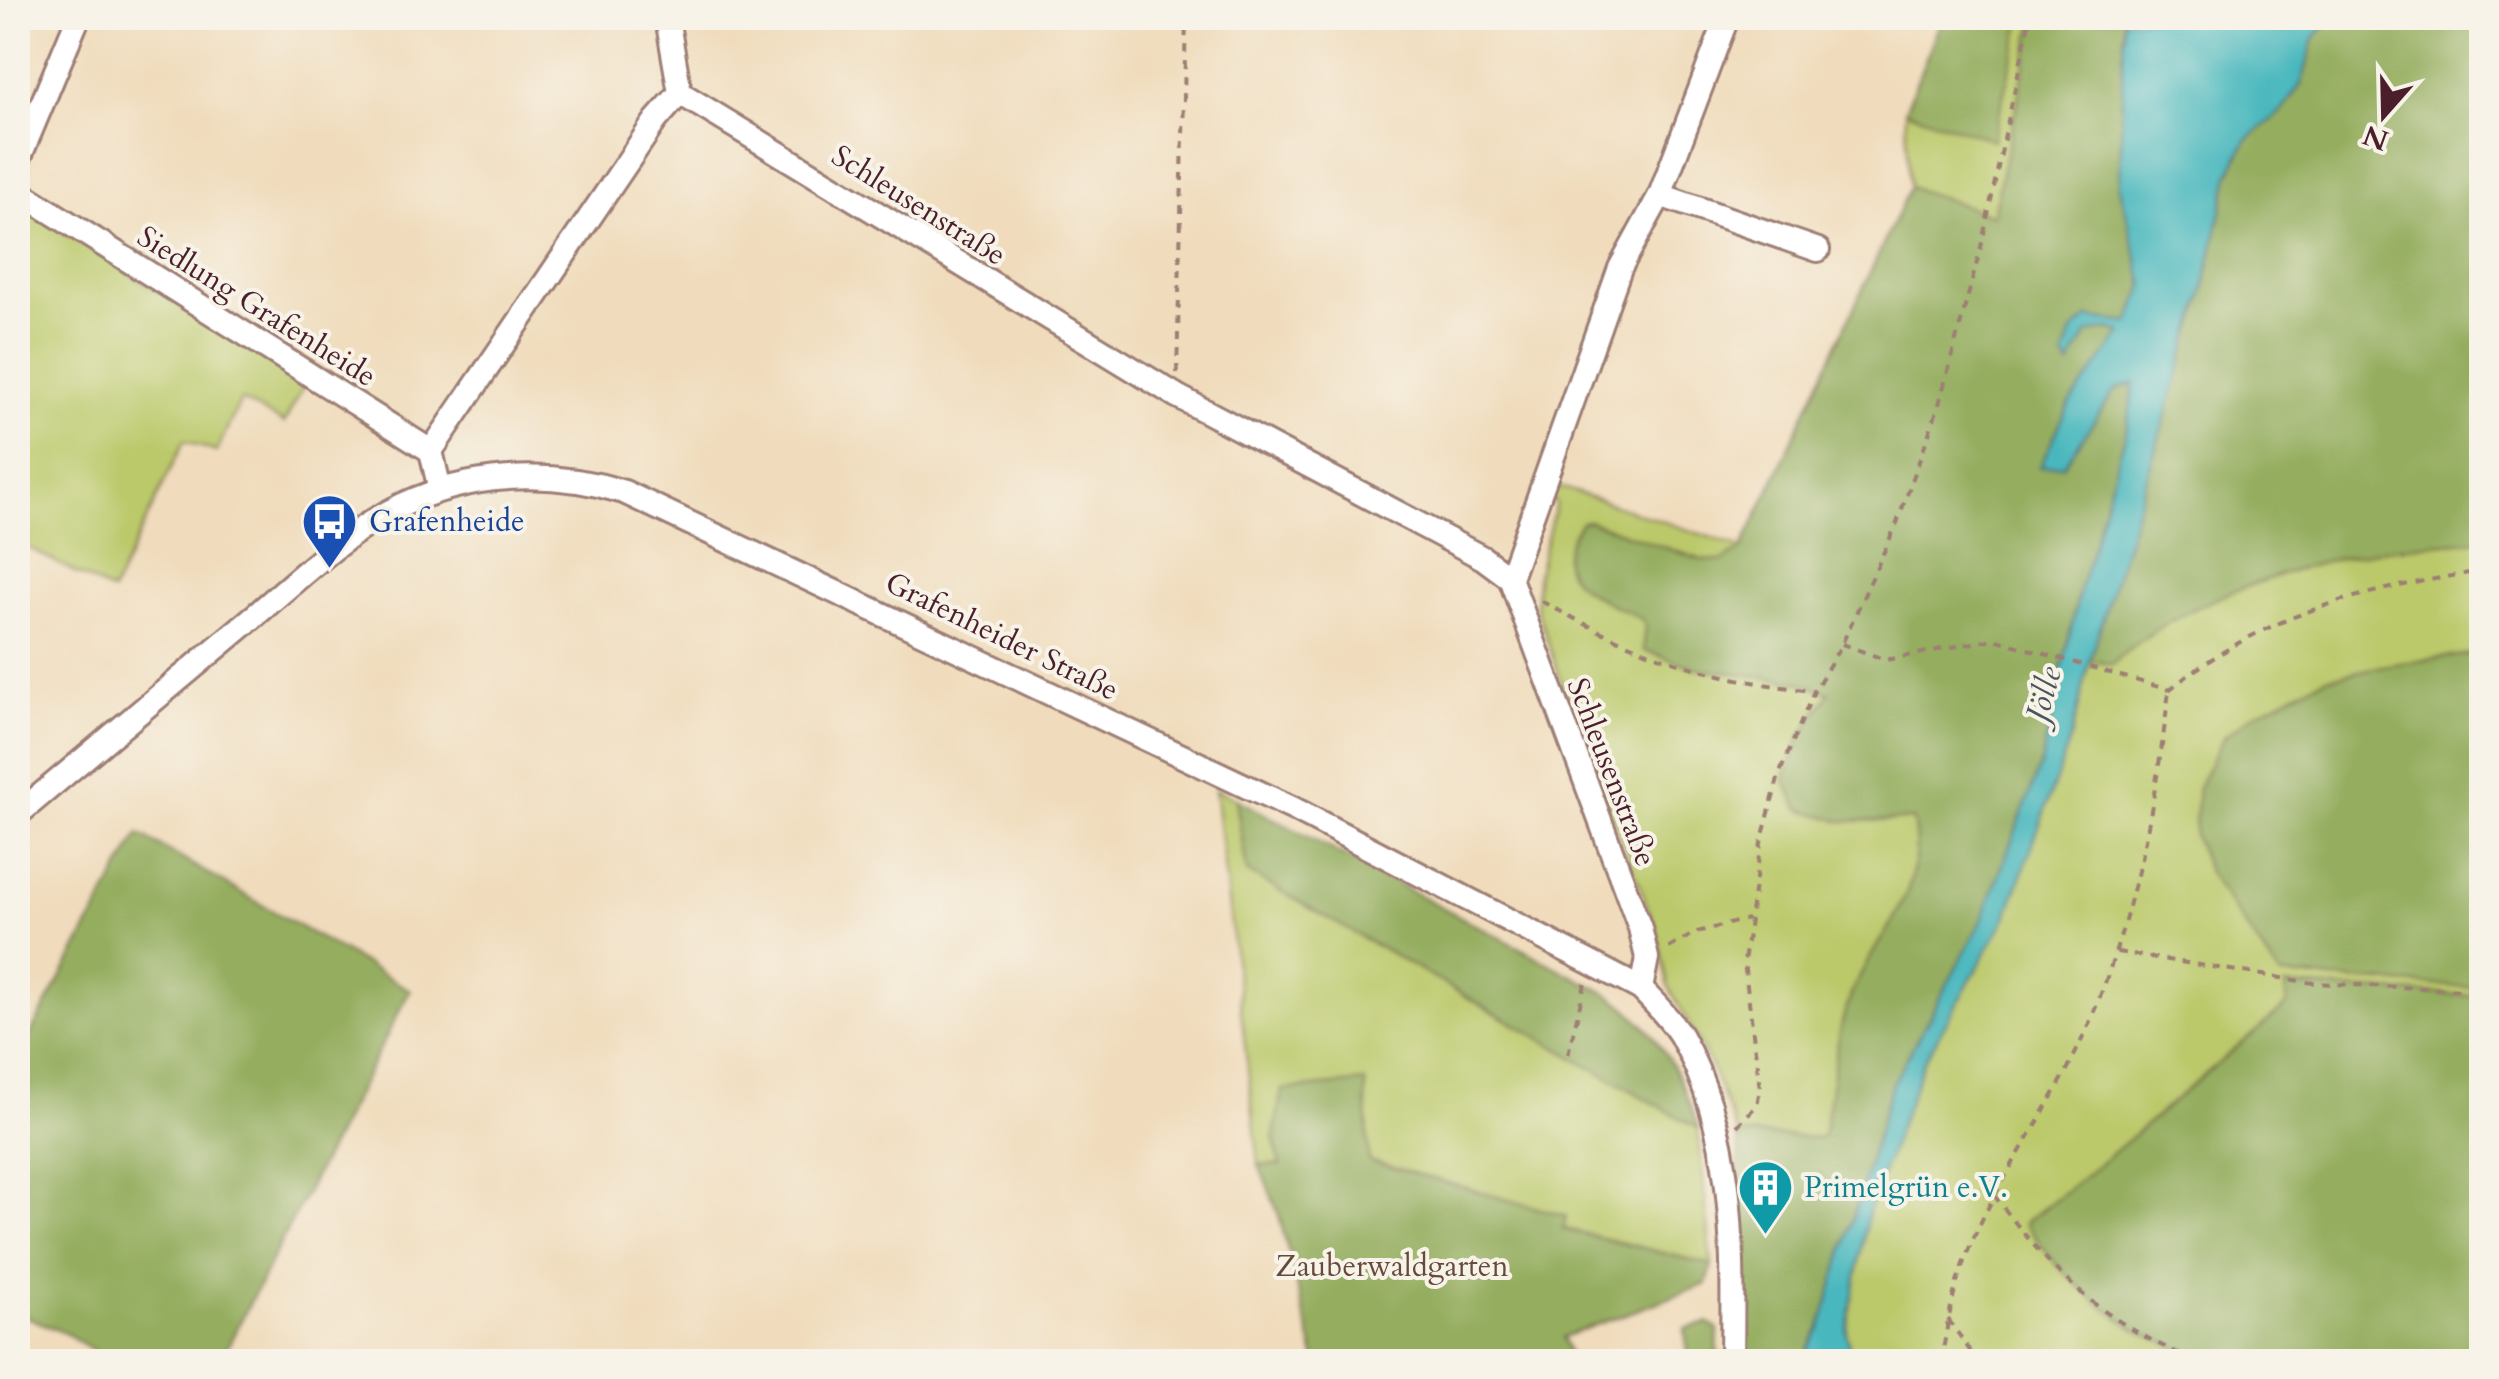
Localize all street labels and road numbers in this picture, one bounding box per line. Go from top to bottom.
street label: Schleusenstraße [824,135,1014,275]
street label: Siedlung Grafenheide [129,216,384,397]
street label: Grafenheider Straße [878,562,1125,711]
street label: Schleusenstraße [1557,672,1666,872]

